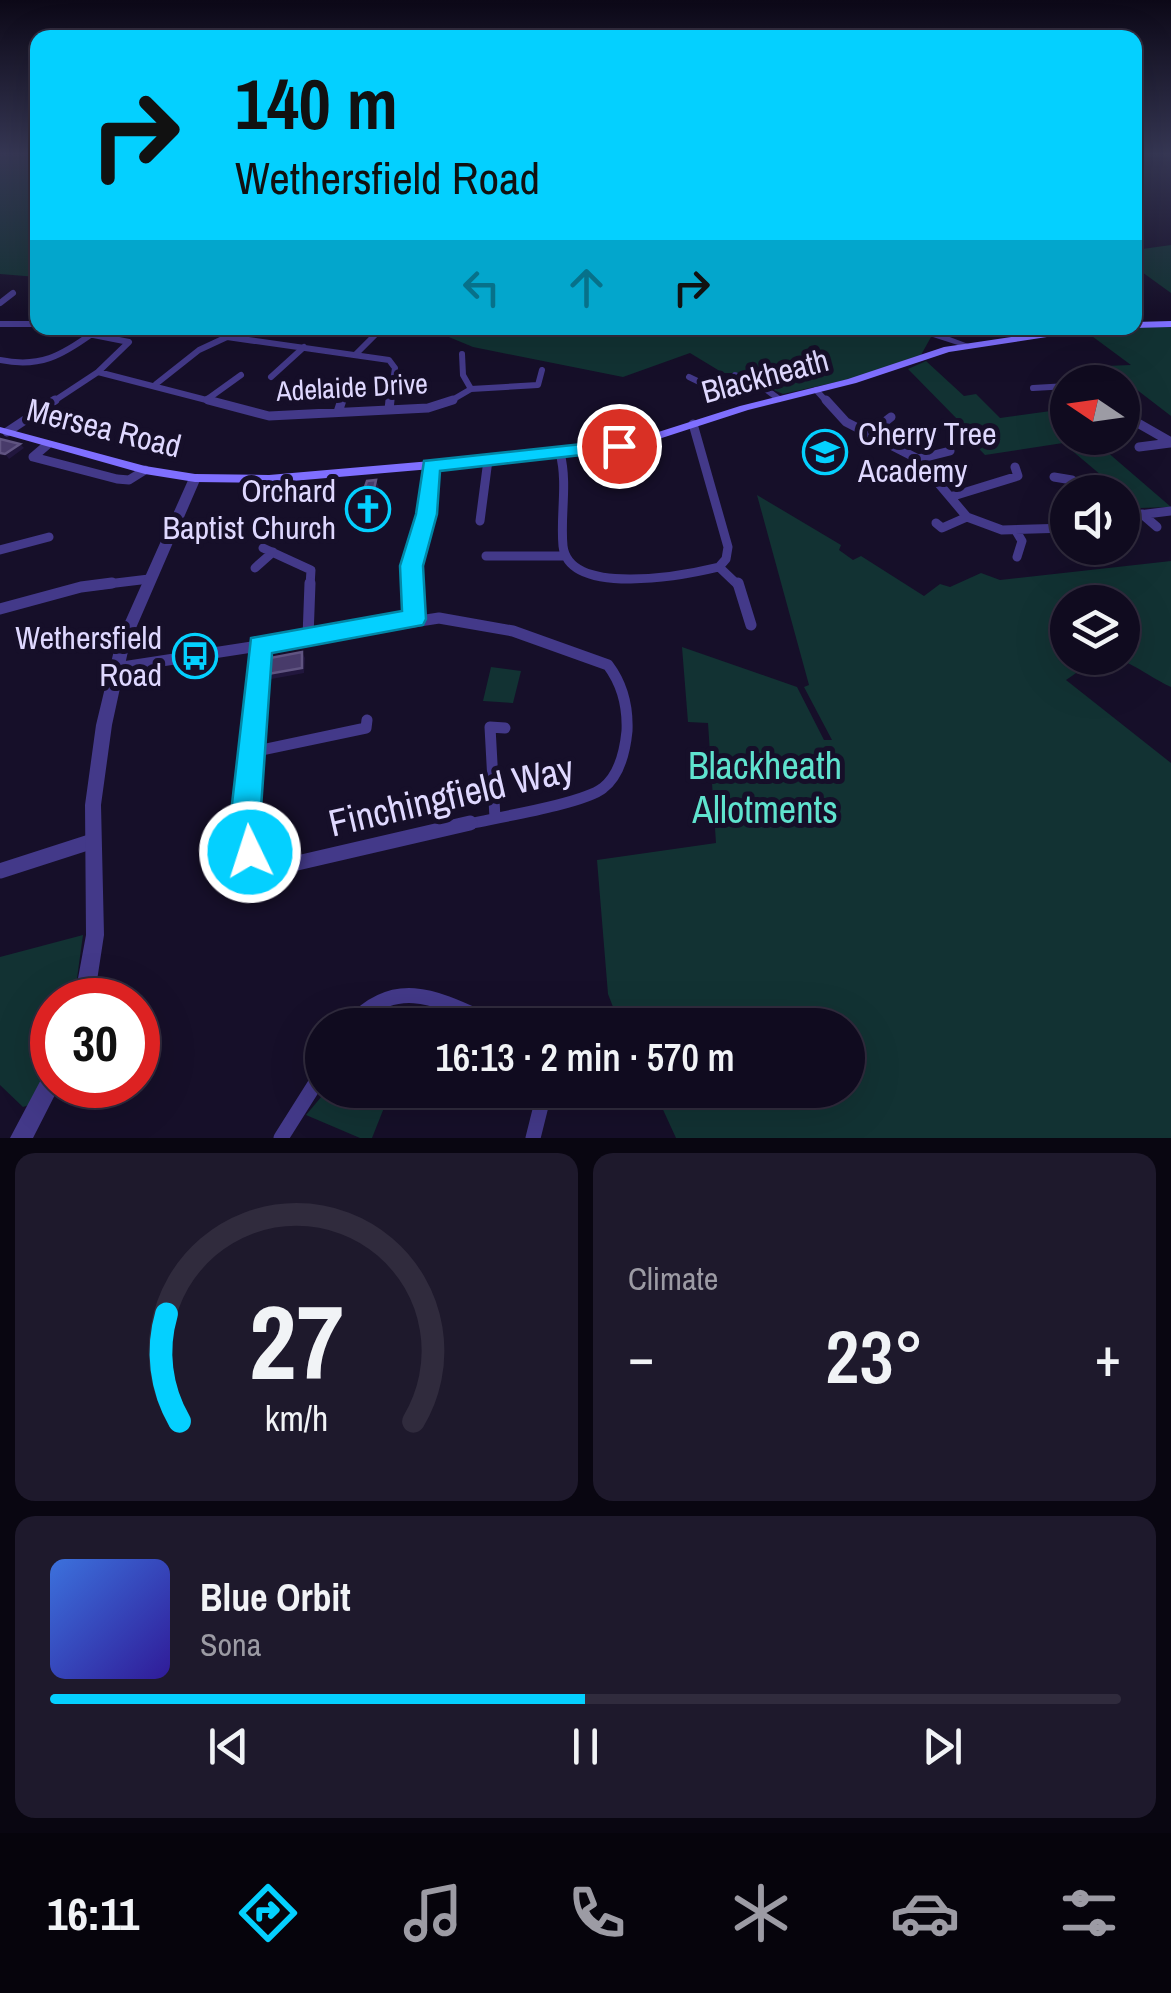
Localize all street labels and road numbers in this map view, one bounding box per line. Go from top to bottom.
street label: Blackheath [697,338,833,413]
street label: Adelaide Drive [274,364,429,410]
street label: Mersea Road [23,388,186,467]
street label: Finchingfield Way [323,742,579,848]

